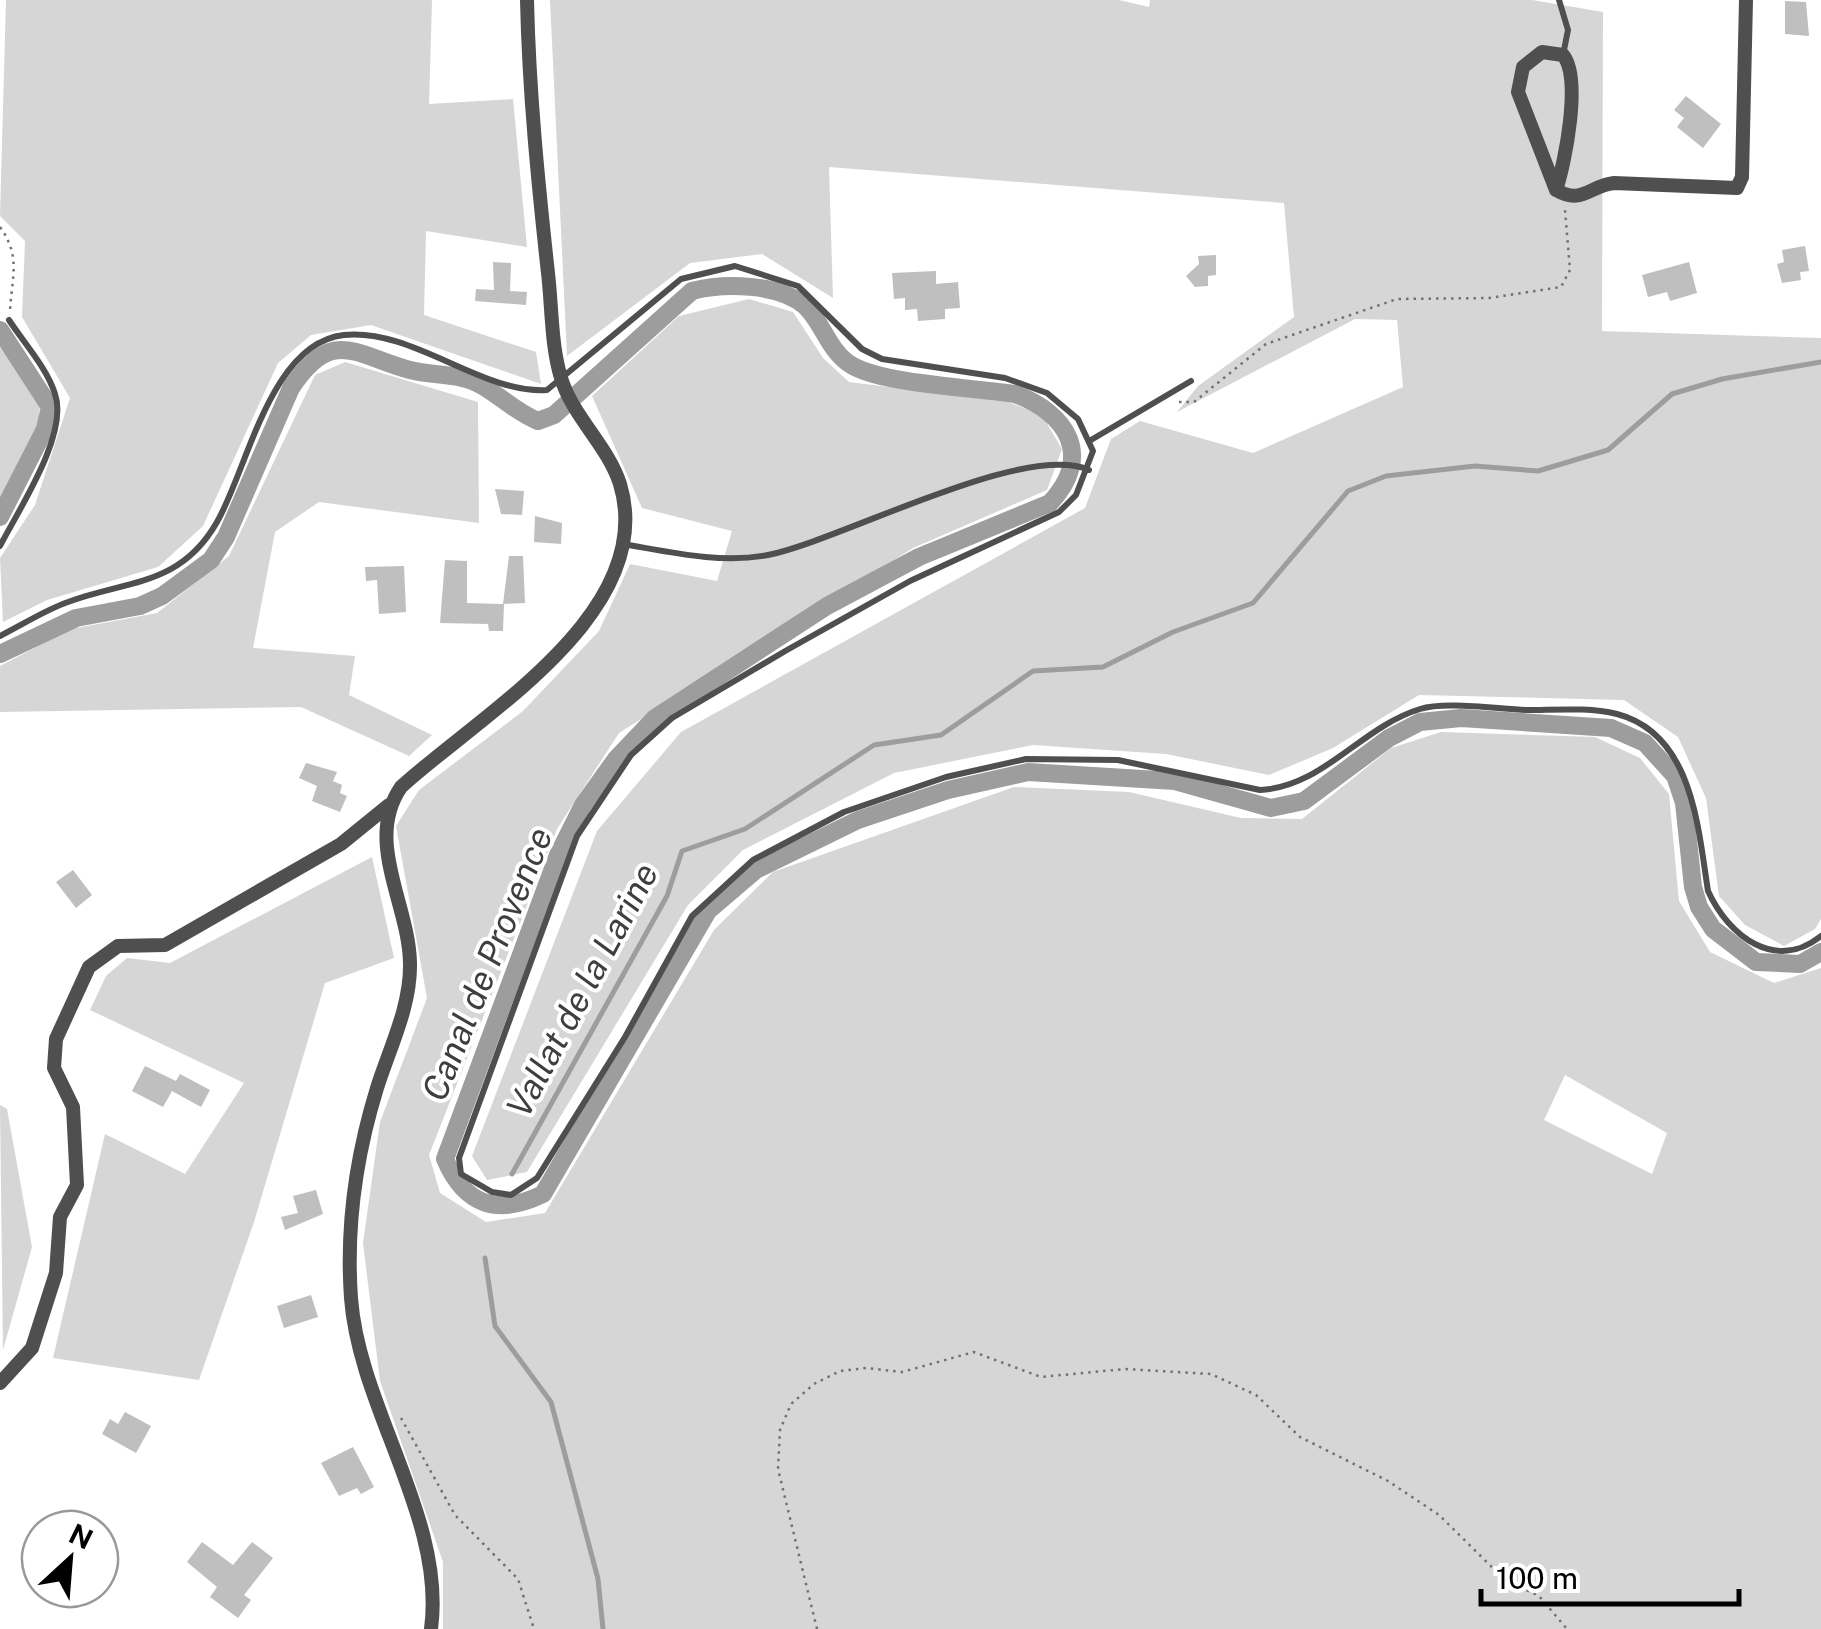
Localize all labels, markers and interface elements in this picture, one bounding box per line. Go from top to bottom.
water label: Canal de Provence [413,821,561,1107]
water label: Vallat de la Larine [498,856,666,1124]
north arrow [20,1509,120,1609]
text: N [64,1516,98,1556]
scale bar [1481,1544,1738,1606]
text: 100 m [1496,1560,1578,1596]

